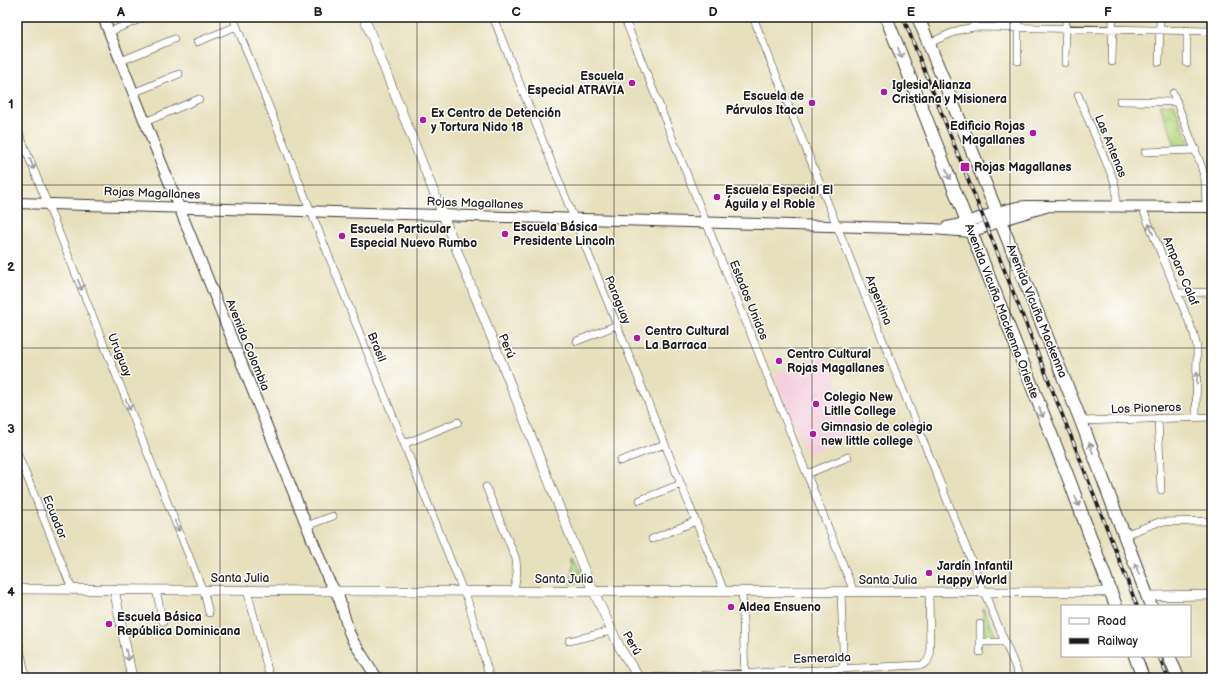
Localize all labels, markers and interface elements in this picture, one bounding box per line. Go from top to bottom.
text: A [116,4,125,20]
text: B [313,4,323,20]
text: C [511,4,521,20]
text: D [708,4,718,20]
text: E [907,4,916,20]
text: F [1104,4,1112,20]
one-way arrow [897,47,905,59]
place label: Escuela Especial ATRAVIA [527,69,625,98]
marker: Escuela Especial ATRAVIA [627,78,637,88]
place label: Iglesia Alianza Cristiana y Misionera [892,78,1007,107]
marker: Iglesia Alianza Cristiana y Misionera [879,87,889,97]
place label: Escuela de Párvulos Itaca [726,89,804,118]
text: 1 [8,96,14,112]
marker: Escuela de Párvulos Itaca [807,98,817,108]
place label: Ex Centro de Detención y Tortura Nido 18 [431,106,561,135]
street label: Las Antenas [1091,113,1130,180]
marker: Ex Centro de Detención y Tortura Nido 18 [418,115,428,125]
place label: Edificio Rojas Magallanes [950,119,1025,148]
marker: Edificio Rojas Magallanes [1028,128,1038,138]
one-way arrow [28,158,36,170]
place label: Rojas Magallanes [974,160,1072,175]
marker: Rojas Magallanes [959,161,971,173]
one-way arrow [945,168,952,180]
place label: Escuela Especial El Águila y el Roble [724,183,833,212]
street label: Rojas Magallanes [103,184,201,203]
marker: Escuela Especial El Águila y el Roble [712,192,722,202]
street label: Rojas Magallanes [426,194,524,213]
place label: Escuela Básica Presidente Lincoln [513,220,615,249]
street label: Avenida Vicuña Mackenna Oriente [962,221,1042,401]
place label: Escuela Particular Especial Nuevo Rumbo [350,222,477,251]
one-way arrow [1147,223,1154,235]
marker: Escuela Básica Presidente Lincoln [500,229,510,239]
marker: Escuela Particular Especial Nuevo Rumbo [337,231,347,241]
street label: Amparo Calaf [1159,234,1202,308]
street label: Avenida Vicuña Mackenna [1004,242,1070,380]
street label: Estados Unidos [726,258,771,342]
text: 2 [7,259,15,275]
street label: Argentina [862,273,895,327]
street label: Paraguay [601,274,634,327]
one-way arrow [77,278,84,290]
street label: Avenida Colombia [222,297,273,393]
place label: Centro Cultural La Barraca [645,324,729,353]
street label: Brasil [364,330,389,364]
street label: Uruguay [104,331,135,380]
street label: Perú [495,332,518,361]
marker: Centro Cultural La Barraca [632,333,642,343]
place label: Centro Cultural Rojas Magallanes [787,347,885,376]
marker: Centro Cultural Rojas Magallanes [774,356,784,366]
one-way arrow [1193,372,1201,385]
place label: Colegio New Litlle College [824,390,896,419]
one-way arrow [125,399,133,411]
marker: Colegio New Litlle College [811,399,821,409]
street label: Los Pioneros [1111,400,1182,417]
one-way arrow [1038,405,1046,417]
place label: Gimnasio de colegio new little college [821,420,933,449]
text: 3 [7,421,15,437]
marker: Gimnasio de colegio new little college [808,429,818,439]
one-way arrow [1087,442,1095,454]
street label: Ecuador [39,493,70,542]
one-way arrow [1073,494,1081,506]
one-way arrow [173,520,181,532]
place label: Jardín Infantil Happy World [937,559,1013,588]
one-way arrow [1132,564,1140,576]
marker: Jardín Infantil Happy World [924,568,934,578]
street label: Santa Julia [211,571,270,586]
street label: Santa Julia [535,572,594,587]
street label: Santa Julia [859,573,918,588]
text: 4 [7,584,15,600]
place label: Aldea Ensueno [738,600,821,615]
marker: Aldea Ensueno [726,602,736,612]
legend [1061,605,1191,657]
place label: Escuela Básica República Dominicana [117,610,240,639]
text: Road [1097,614,1126,629]
marker: Escuela Básica República Dominicana [104,619,114,629]
street label: Perú [619,629,644,658]
text: Railway [1097,634,1139,649]
one-way arrow [124,648,132,661]
street label: Esmeralda [793,650,851,667]

